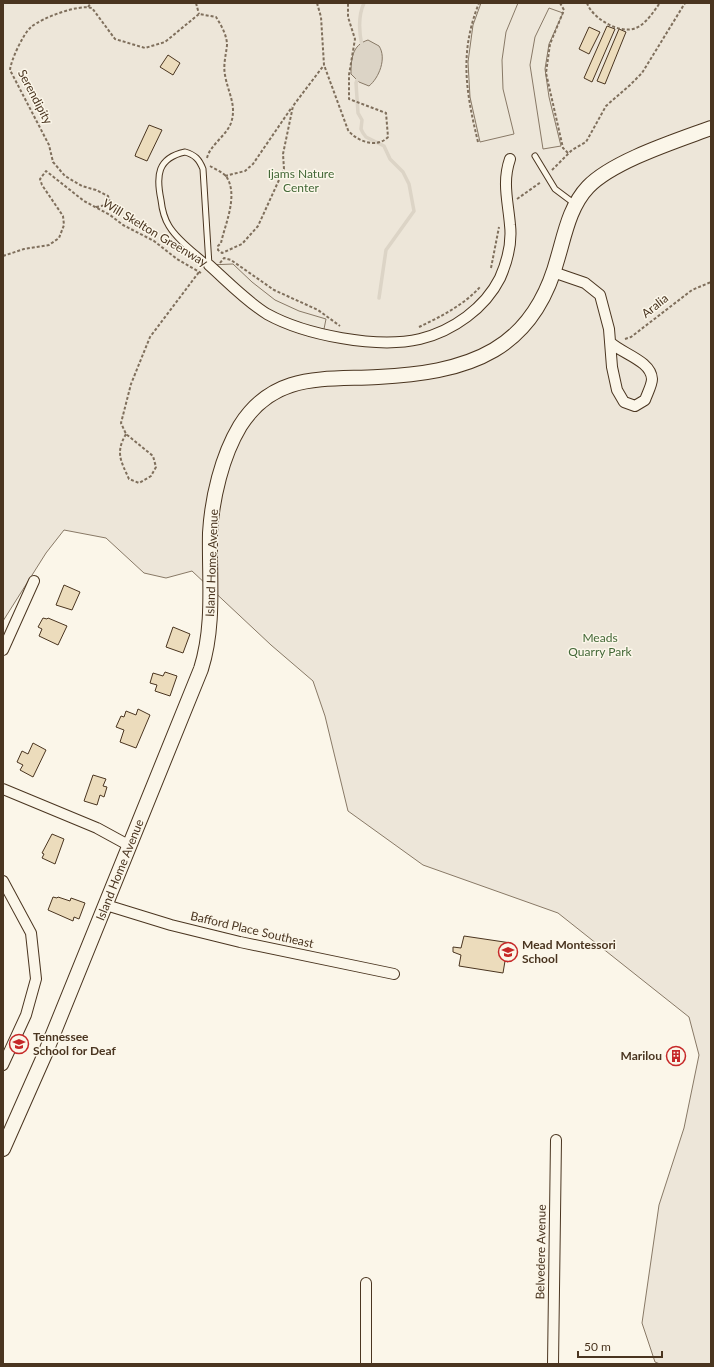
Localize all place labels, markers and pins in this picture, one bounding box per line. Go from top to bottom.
place label: Mead Montessori School [522,937,616,966]
school or university icon: Mead Montessori School [497,941,519,963]
place label: Tennessee School for Deaf [33,1029,116,1058]
school or university icon: Tennessee School for Deaf [8,1033,30,1055]
building icon: Marilou [665,1045,687,1067]
place label: Marilou [621,1048,662,1063]

